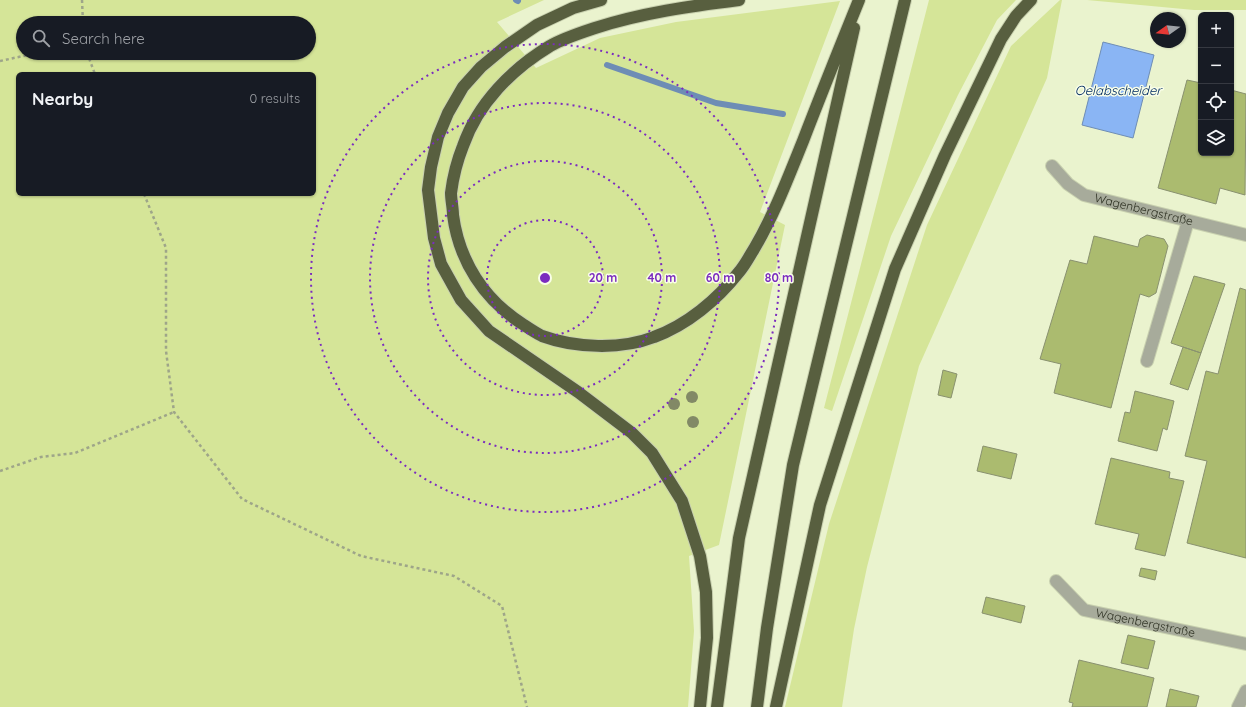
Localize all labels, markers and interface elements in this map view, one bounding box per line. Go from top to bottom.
north arrow [1150,12,1186,48]
map controls [1198,12,1234,156]
button: + [1198,12,1234,48]
search box [16,16,316,60]
icon: search [30,27,52,49]
text: Search here [62,29,145,48]
button: − [1198,48,1234,84]
water label: Oelabscheider [1075,82,1163,98]
button: locate [1198,84,1234,120]
text: Nearby [32,88,93,109]
text: 0 results [249,90,300,106]
button: layers [1198,120,1234,156]
street label: Wagenbergstraße [1093,190,1195,229]
text: 20 m [589,270,617,285]
text: 40 m [648,270,676,285]
text: 60 m [706,270,734,285]
text: 80 m [765,270,793,285]
centre of rings [538,271,552,285]
street label: Wagenbergstraße [1094,605,1197,640]

